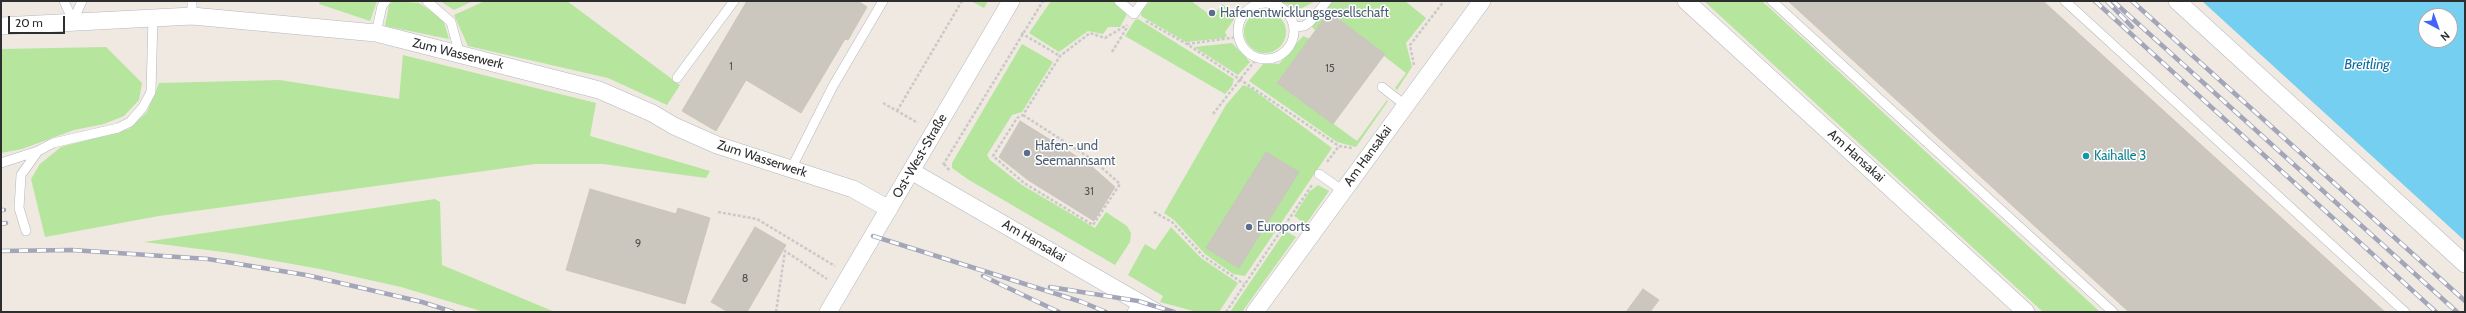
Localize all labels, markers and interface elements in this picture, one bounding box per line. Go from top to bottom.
place label: Hafenentwicklungsgesellschaft [1220,5,1389,21]
scale bar [10,8,67,34]
marker: Hafenentwicklungsgesellschaft [1207,8,1217,18]
north arrow [2418,8,2458,48]
text: 20 m [15,15,43,30]
text: N [2438,28,2453,44]
street label: Zum Wasserwerk [411,35,505,73]
water label: Breitling [2344,57,2390,73]
house number: 1 [729,60,733,74]
house number: 15 [1325,62,1335,76]
street label: Ost-West-Straße [890,111,950,201]
street label: Am Hansakai [1341,123,1395,189]
street label: Am Hansakai [1824,126,1888,186]
street label: Zum Wasserwerk [715,137,809,181]
place label: Hafen- und Seemannsamt [1035,138,1115,169]
marker: Hafen- und Seemannsamt [1022,148,1032,158]
place label: Kaihalle 3 [2094,148,2146,164]
marker: Kaihalle 3 [2081,151,2091,161]
house number: 31 [1084,185,1094,199]
street label: Am Hansakai [999,216,1069,266]
place label: Euroports [1257,219,1310,235]
marker: Euroports [1244,222,1254,232]
house number: 9 [635,237,641,251]
house number: 8 [742,272,748,286]

